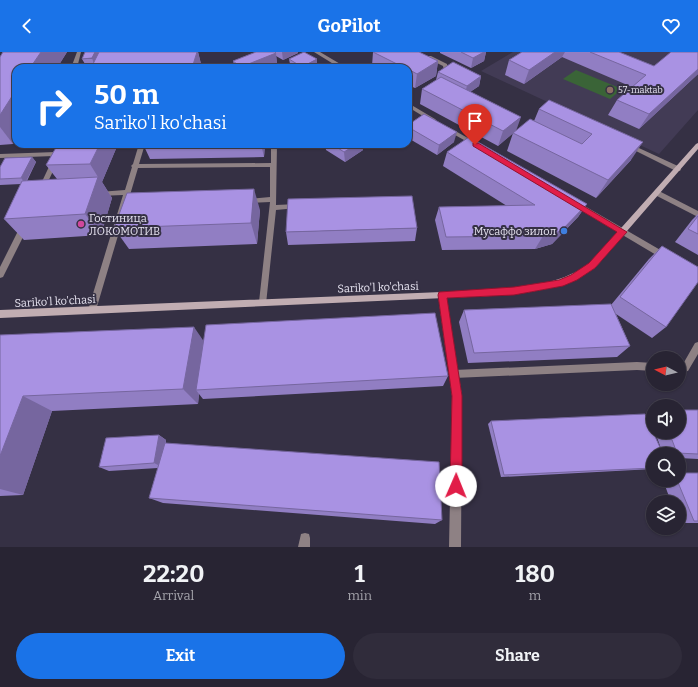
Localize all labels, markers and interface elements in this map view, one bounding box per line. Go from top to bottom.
icon: back [16,15,38,37]
text: GoPilot [317,15,381,37]
icon: heart [660,15,682,37]
text: 50 m [94,78,159,111]
icon: right [28,80,80,132]
marker: 57-maktab [605,85,615,95]
place label: 57-maktab [618,85,663,95]
pin [458,104,492,145]
icon: arrive [464,110,486,132]
text: Sariko'l ko'chasi [94,112,227,134]
place label: Гостиница ЛОКОМОТИВ [89,212,160,238]
marker: Гостиница ЛОКОМОТИВ [76,219,86,229]
place label: Мусаффо зилол [474,225,556,238]
marker: Мусаффо зилол [559,226,569,236]
street label: Sariko'l ko'chasi [337,280,419,295]
street label: Sariko'l ko'chasi [14,293,97,310]
north arrow [646,351,686,391]
map controls [646,351,686,535]
button: sound [646,399,686,439]
button: search [646,447,686,487]
position arrow [435,465,477,507]
button: layers [646,495,686,535]
text: 22:20 [143,560,204,588]
text: 1 [354,560,365,588]
text: 180 [515,560,555,588]
text: Arrival [153,588,194,603]
text: min [347,588,372,603]
text: m [529,588,541,603]
button: Exit [16,633,345,679]
button: Share [353,633,682,679]

